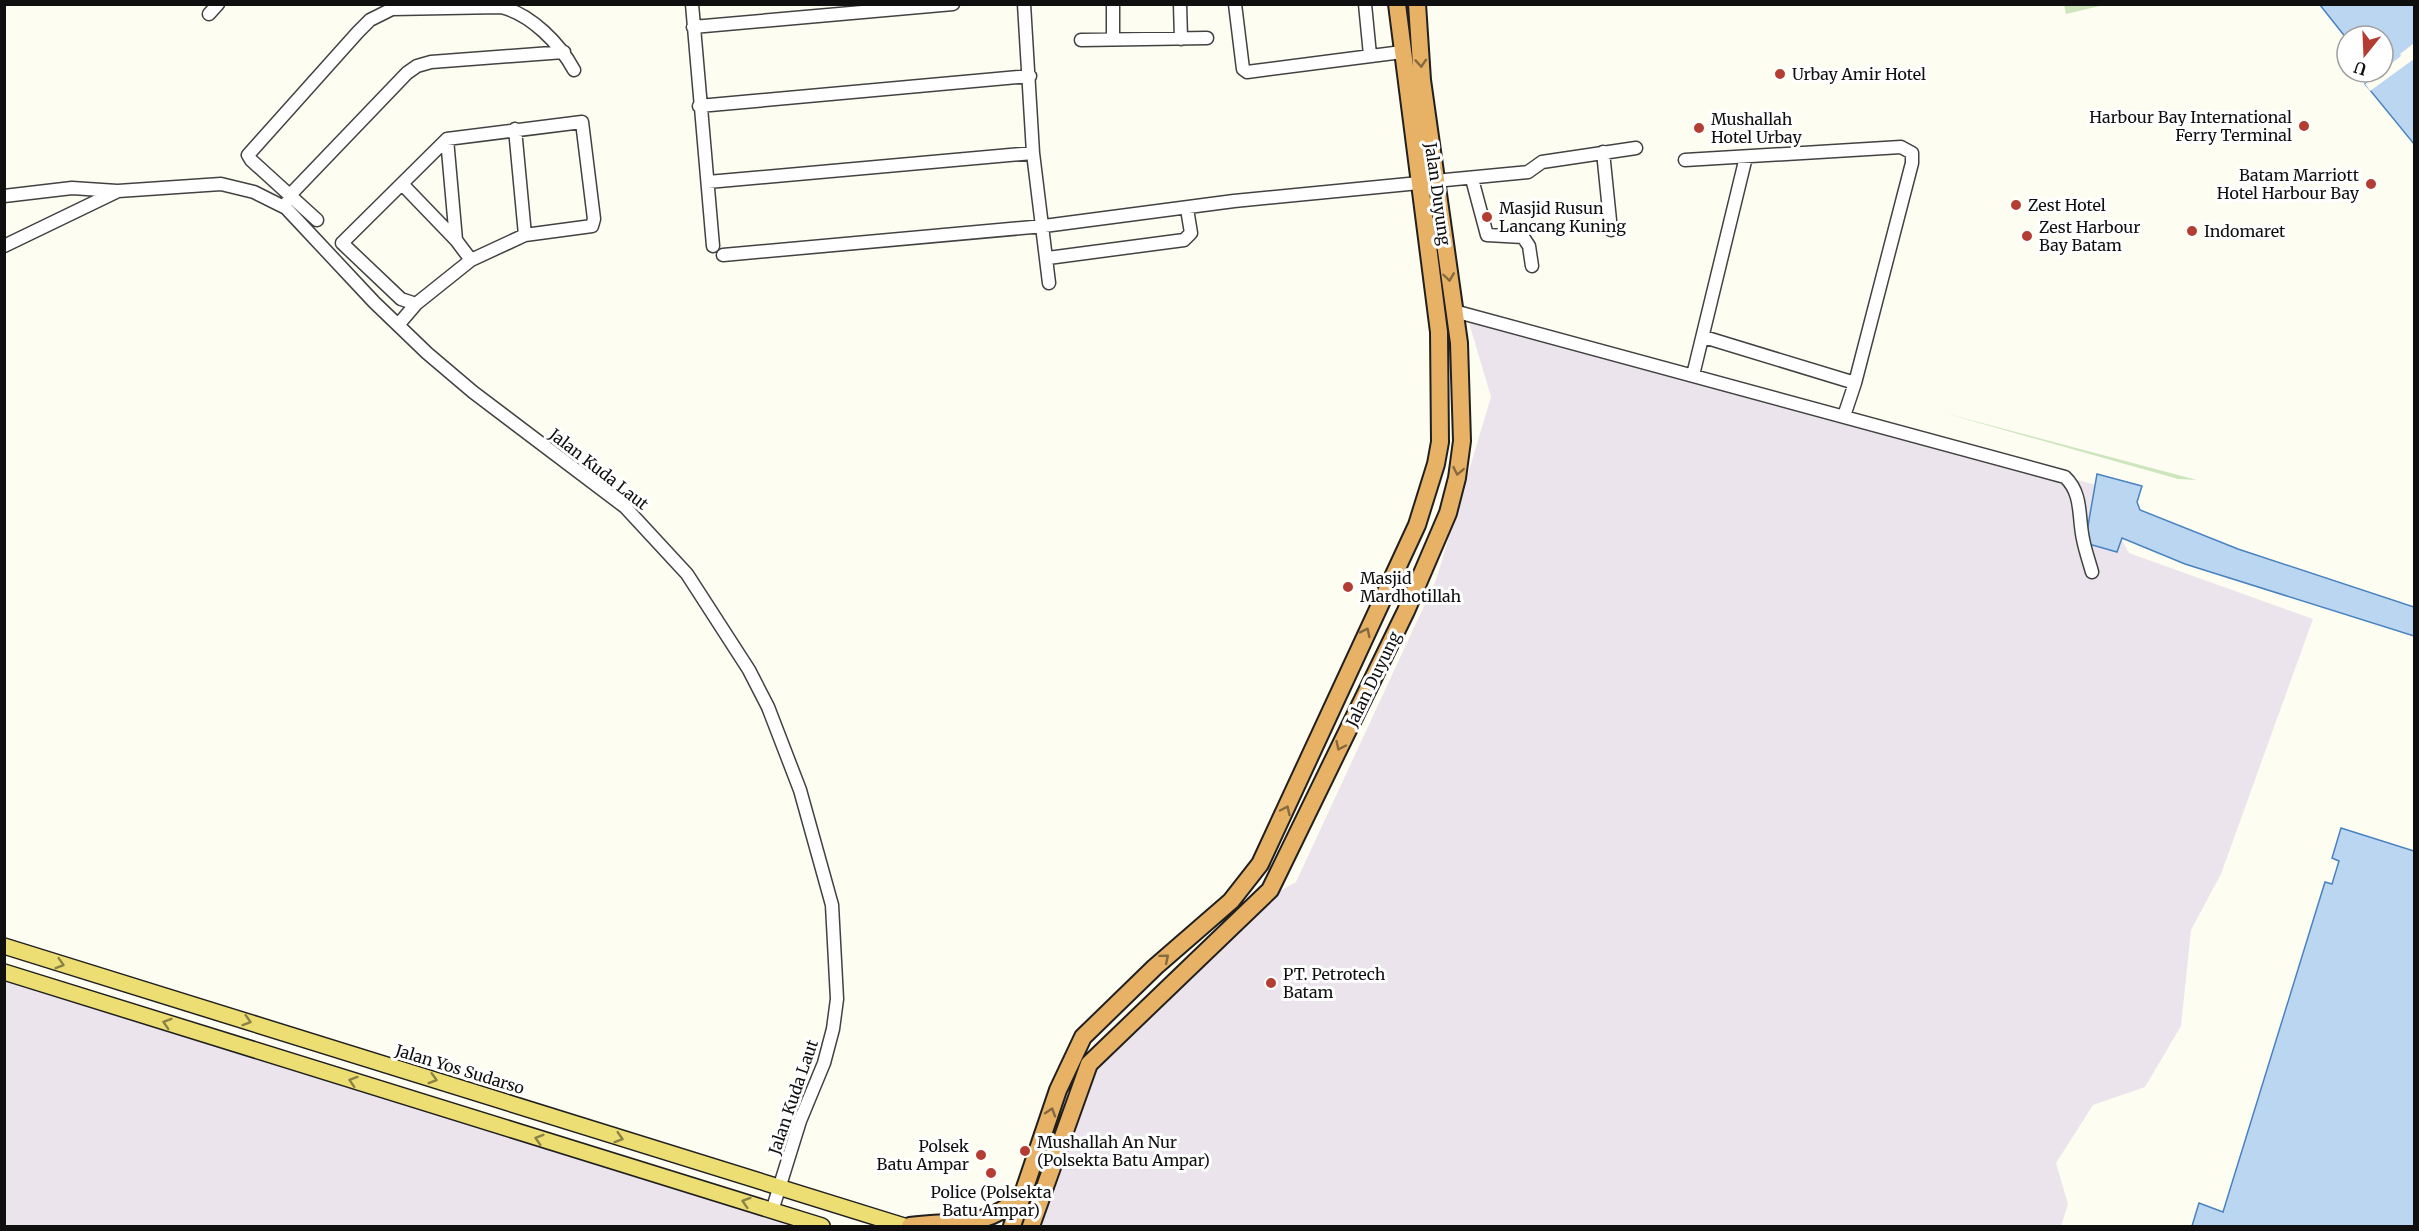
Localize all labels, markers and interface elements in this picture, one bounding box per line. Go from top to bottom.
north arrow [2335,24,2395,84]
text: U [2352,57,2369,80]
one-way arrow [1414,58,1427,67]
place label: Urbay Amir Hotel [1792,64,1926,84]
marker: Urbay Amir Hotel [1773,67,1787,81]
place label: Harbour Bay International Ferry Terminal [2089,107,2292,145]
place label: Mushallah Hotel Urbay [1711,109,1802,147]
marker: Harbour Bay International Ferry Terminal [2297,119,2311,133]
marker: Mushallah Hotel Urbay [1692,121,1706,135]
street label: Jalan Duyung [1421,140,1455,247]
place label: Batam Marriott Hotel Harbour Bay [2217,165,2360,203]
marker: Batam Marriott Hotel Harbour Bay [2364,177,2378,191]
place label: Zest Hotel [2028,195,2106,215]
place label: Masjid Rusun Lancang Kuning [1499,198,1626,236]
marker: Zest Hotel [2009,198,2023,212]
marker: Masjid Rusun Lancang Kuning [1480,210,1494,224]
place label: Zest Harbour Bay Batam [2039,217,2140,255]
place label: Indomaret [2204,221,2286,241]
marker: Indomaret [2185,224,2199,238]
marker: Zest Harbour Bay Batam [2020,229,2034,243]
one-way arrow [1443,272,1455,281]
street label: Jalan Kuda Laut [545,424,653,514]
one-way arrow [1452,466,1465,476]
place label: Masjid Mardhotillah [1360,568,1462,606]
marker: Masjid Mardhotillah [1341,580,1355,594]
street label: Jalan Duyung [1341,628,1405,731]
one-way arrow [1359,628,1371,639]
one-way arrow [1336,739,1348,750]
one-way arrow [1278,805,1290,816]
one-way arrow [1158,955,1169,966]
one-way arrow [54,957,65,969]
place label: PT. Petrotech Batam [1283,964,1386,1002]
marker: PT. Petrotech Batam [1264,976,1278,990]
one-way arrow [241,1014,252,1026]
one-way arrow [162,1017,173,1030]
street label: Jalan Kuda Laut [764,1036,822,1158]
street label: Jalan Yos Sudarso [392,1040,527,1098]
one-way arrow [427,1072,438,1084]
one-way arrow [348,1076,359,1089]
one-way arrow [1044,1107,1057,1118]
one-way arrow [613,1130,624,1143]
place label: Mushallah An Nur (Polsekta Batu Ampar) [1037,1132,1210,1170]
one-way arrow [534,1134,545,1146]
place label: Polsek Batu Ampar [877,1136,970,1174]
marker: Mushallah An Nur (Polsekta Batu Ampar) [1018,1144,1032,1158]
marker: Polsek Batu Ampar [974,1148,988,1162]
marker: Police (Polsekta Batu Ampar) [984,1166,998,1180]
place label: Police (Polsekta Batu Ampar) [931,1182,1052,1220]
one-way arrow [741,1197,752,1210]

